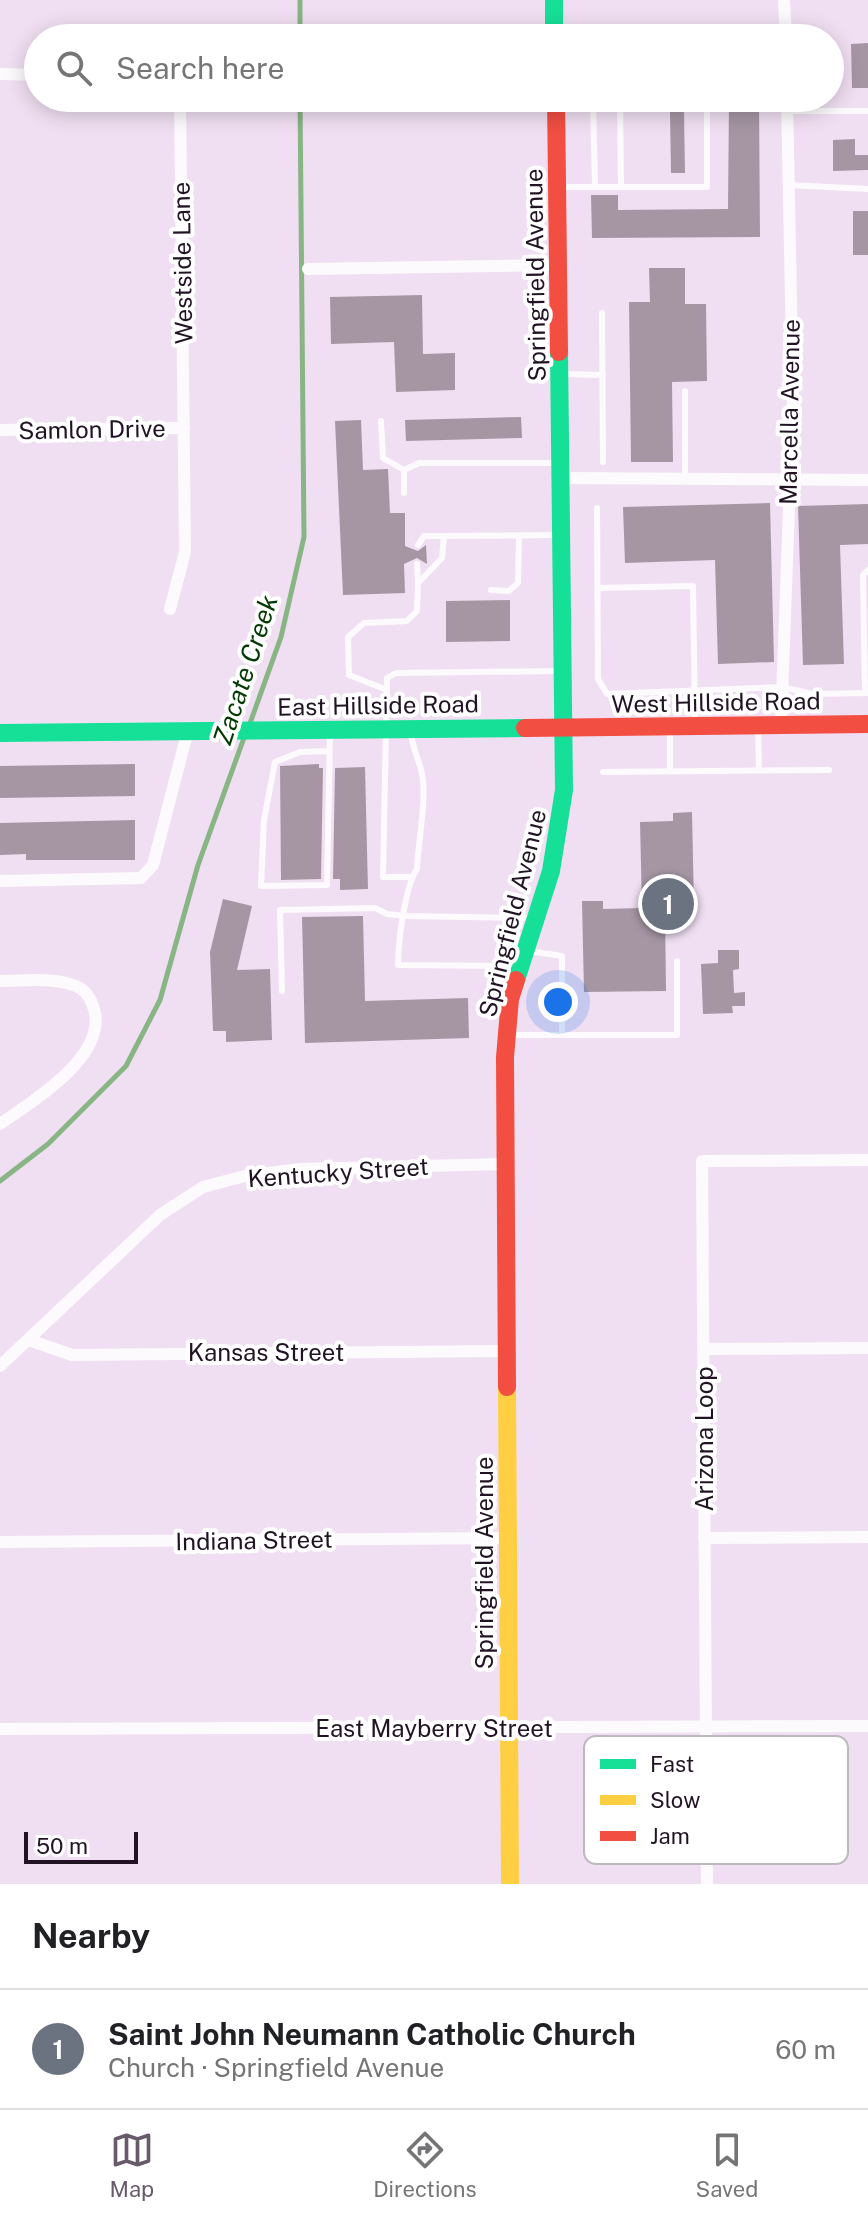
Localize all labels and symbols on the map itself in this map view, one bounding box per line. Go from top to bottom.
street label: Springfield Avenue [519,168,551,382]
street label: Westside Lane [167,182,197,344]
street label: Marcella Avenue [773,319,805,505]
street label: Samlon Drive [18,414,166,444]
water label: Zacate Creek [206,591,284,749]
street label: West Hillside Road [611,686,821,718]
street label: East Hillside Road [277,689,479,721]
street label: Springfield Avenue [473,806,551,1020]
pin: 1 [642,874,694,934]
your location [538,982,578,1022]
street label: Kentucky Street [247,1152,429,1192]
street label: Kansas Street [188,1338,344,1366]
street label: Arizona Loop [690,1366,718,1512]
street label: Springfield Avenue [470,1456,498,1670]
street label: Indiana Street [175,1525,333,1555]
street label: East Mayberry Street [315,1714,553,1742]
legend [584,1736,848,1864]
text: Fast [650,1751,694,1777]
text: Slow [650,1787,700,1813]
text: Jam [650,1823,690,1849]
scale bar [24,1828,138,1864]

